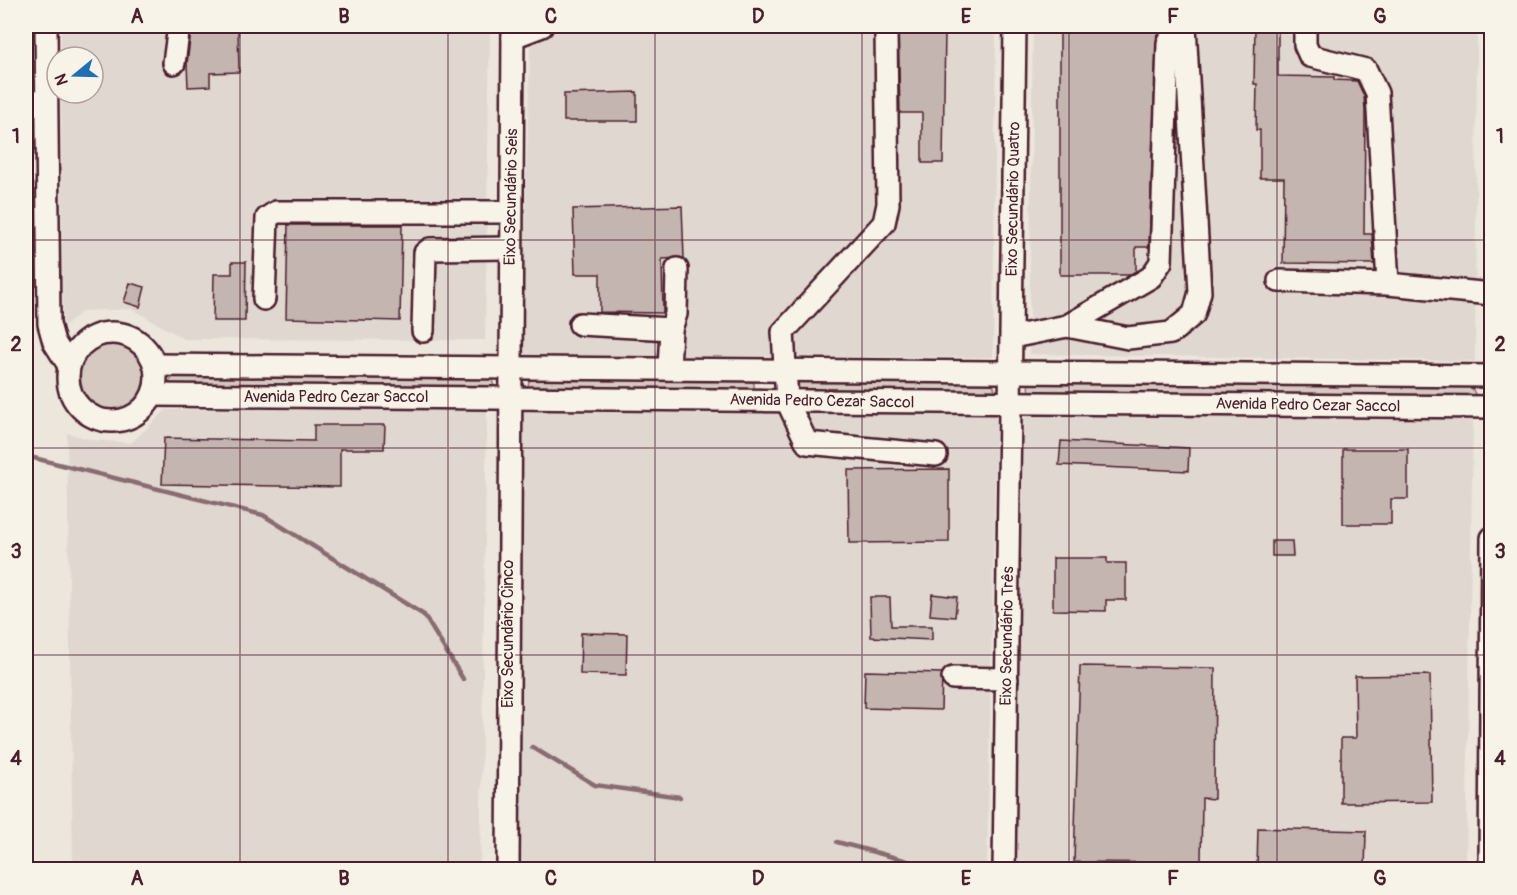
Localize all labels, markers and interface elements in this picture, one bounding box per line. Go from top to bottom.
text: A [131,4,144,29]
text: B [338,4,350,29]
text: C [545,4,557,29]
text: D [752,4,765,29]
text: E [961,4,972,29]
text: F [1167,4,1179,29]
text: G [1373,4,1387,29]
north arrow [45,45,105,105]
text: N [50,71,73,88]
street label: Eixo Secundário Quatro [1002,121,1024,277]
text: 1 [12,124,20,149]
text: 1 [1496,124,1504,149]
street label: Eixo Secundário Seis [500,128,522,266]
text: 2 [10,332,22,357]
text: 2 [1494,332,1506,357]
street label: Avenida Pedro Cezar Saccol [243,387,429,407]
street label: Avenida Pedro Cezar Saccol [729,389,915,413]
street label: Avenida Pedro Cezar Saccol [1215,393,1401,417]
text: 3 [10,539,22,564]
text: 3 [1494,539,1506,564]
street label: Eixo Secundário Cinco [498,560,518,708]
street label: Eixo Secundário Três [996,566,1018,706]
text: 4 [10,746,22,771]
text: 4 [1494,746,1506,771]
text: A [131,866,144,891]
text: B [338,866,350,891]
text: C [545,866,557,891]
text: D [752,866,765,891]
text: E [961,866,972,891]
text: F [1167,866,1179,891]
text: G [1373,866,1387,891]

